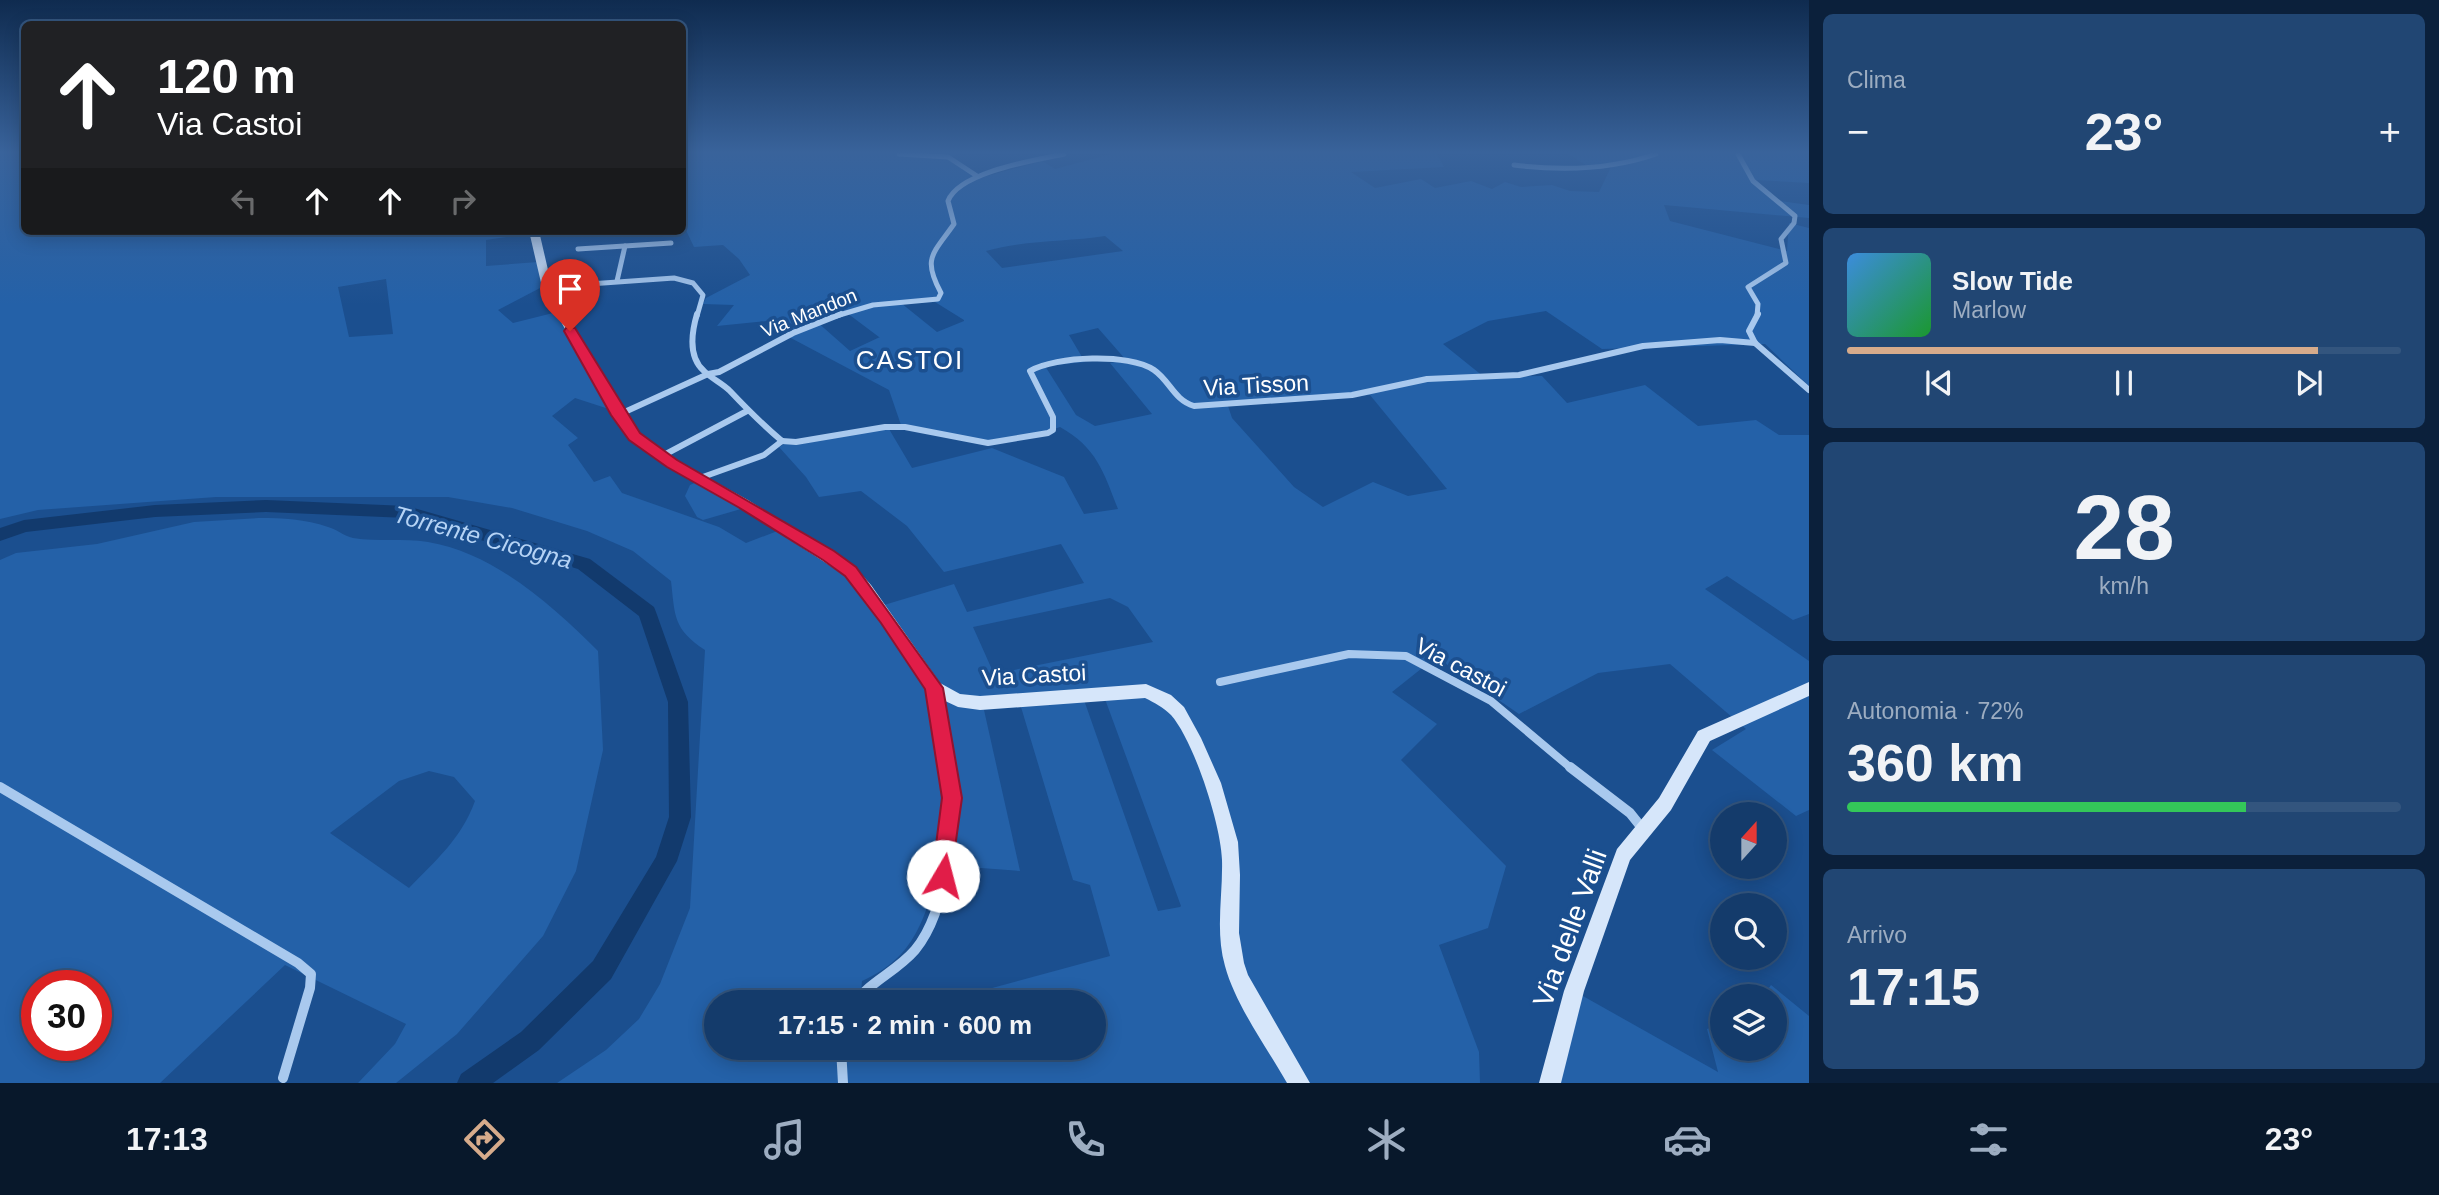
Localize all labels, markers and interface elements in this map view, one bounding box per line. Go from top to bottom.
icon: ahead [42,49,133,140]
text: 120 m [157,49,296,103]
text: Clima [1847,67,1906,93]
text: 23° [2085,103,2163,161]
text: Via Castoi [157,106,302,142]
text: − [1847,111,1869,153]
text: + [2379,111,2401,153]
icon: left [225,182,263,220]
icon: ahead [298,182,336,220]
icon: ahead [371,182,409,220]
icon: right [444,182,482,220]
pin [540,259,600,331]
text: Slow Tide [1952,266,2073,296]
icon: arrive [551,270,589,308]
street label: Via Mandon [758,284,860,342]
text: Marlow [1952,297,2026,323]
district label: CASTOI [856,345,964,375]
icon: previous [1920,364,1958,402]
icon: pause [2105,364,2143,402]
icon: next [2290,364,2328,402]
street label: Via Tisson [1203,369,1309,401]
text: 28 [2073,477,2175,578]
water label: Torrente Cicogna [391,500,575,574]
text: km/h [2099,573,2149,599]
street label: Via castoi [1411,632,1511,702]
street label: Via Castoi [981,659,1087,691]
text: Autonomia · 72% [1847,698,2023,724]
text: 360 km [1847,734,2023,792]
north arrow [1710,802,1787,878]
map controls [1710,802,1787,1061]
position arrow [906,839,980,913]
street label: Via delle Valli [1527,845,1613,1011]
button: search [1710,893,1787,970]
text: Arrivo [1847,922,1907,948]
text: 17:15 [1847,958,1980,1016]
speed limit sign: 30 [21,970,112,1061]
button: layers [1710,984,1787,1061]
text: 17:15 · 2 min · 600 m [778,1010,1032,1040]
icon: directions [460,1115,509,1164]
icon: music [760,1115,809,1164]
icon: phone [1061,1115,1110,1164]
icon: climate [1362,1115,1411,1164]
icon: car [1663,1115,1712,1164]
icon: filters [1964,1115,2013,1164]
text: 17:13 [126,1121,208,1157]
text: 23° [2265,1121,2313,1157]

